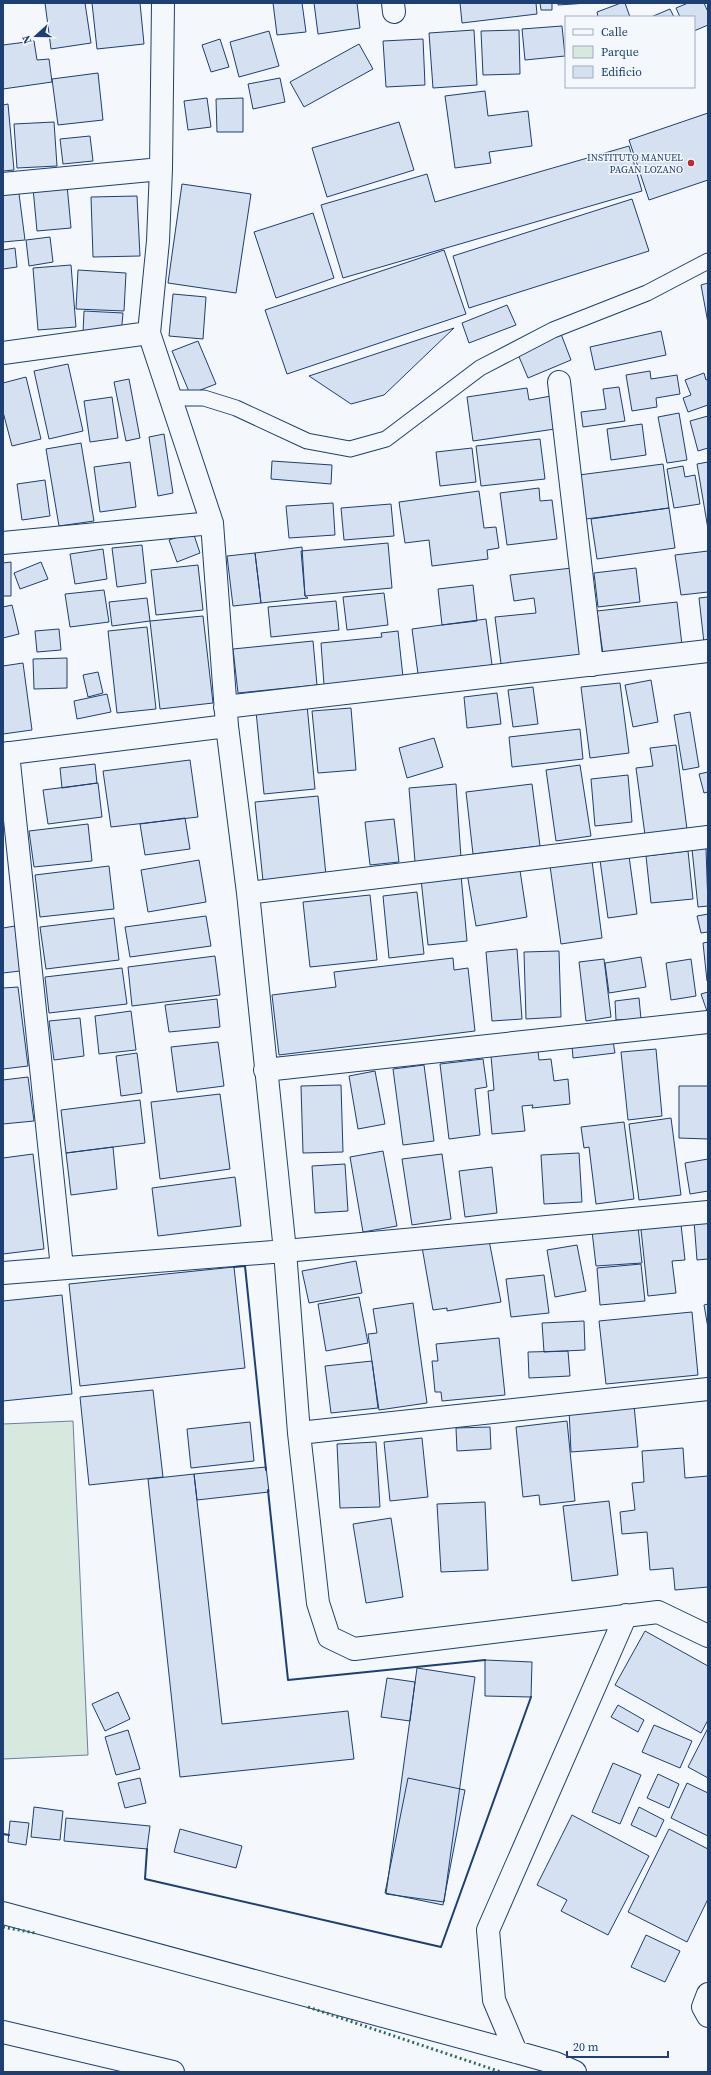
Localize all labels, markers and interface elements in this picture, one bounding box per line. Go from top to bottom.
north arrow [16,16,56,56]
legend [565,16,695,88]
text: Calle [601,24,628,40]
text: N [19,33,36,46]
text: Parque [601,44,639,60]
text: Edificio [601,64,642,80]
place label: INSTITUTO MANUEL PAGAN LOZANO [587,151,683,176]
marker: INSTITUTO MANUEL PAGAN LOZANO [686,158,696,168]
scale bar [567,2033,668,2059]
text: 20 m [573,2039,599,2055]

